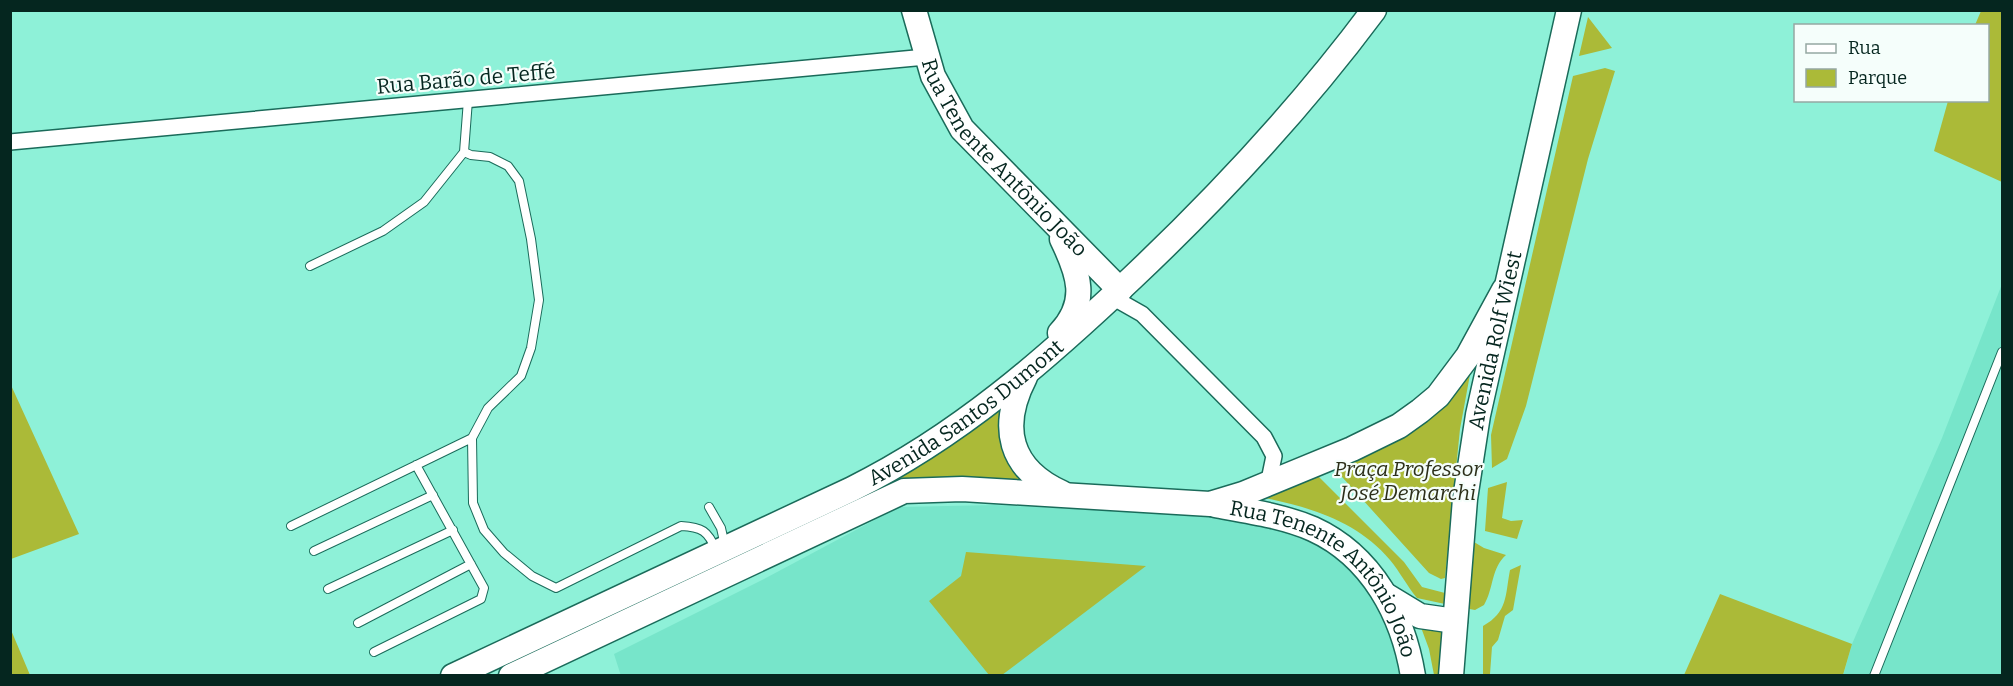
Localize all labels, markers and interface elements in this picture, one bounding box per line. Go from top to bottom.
legend [1794,24,1989,102]
text: Rua [1848,37,1881,59]
street label: Rua Tenente Antônio João [916,56,1093,262]
street label: Rua Barão de Teffé [375,58,557,100]
text: Parque [1848,67,1907,89]
street label: Avenida Rolf Wiest [1463,248,1528,432]
street label: Avenida Santos Dumont [864,334,1069,491]
park label: Praça Professor José Demarchi [1334,456,1483,506]
street label: Rua Tenente Antônio João [1228,495,1422,660]

